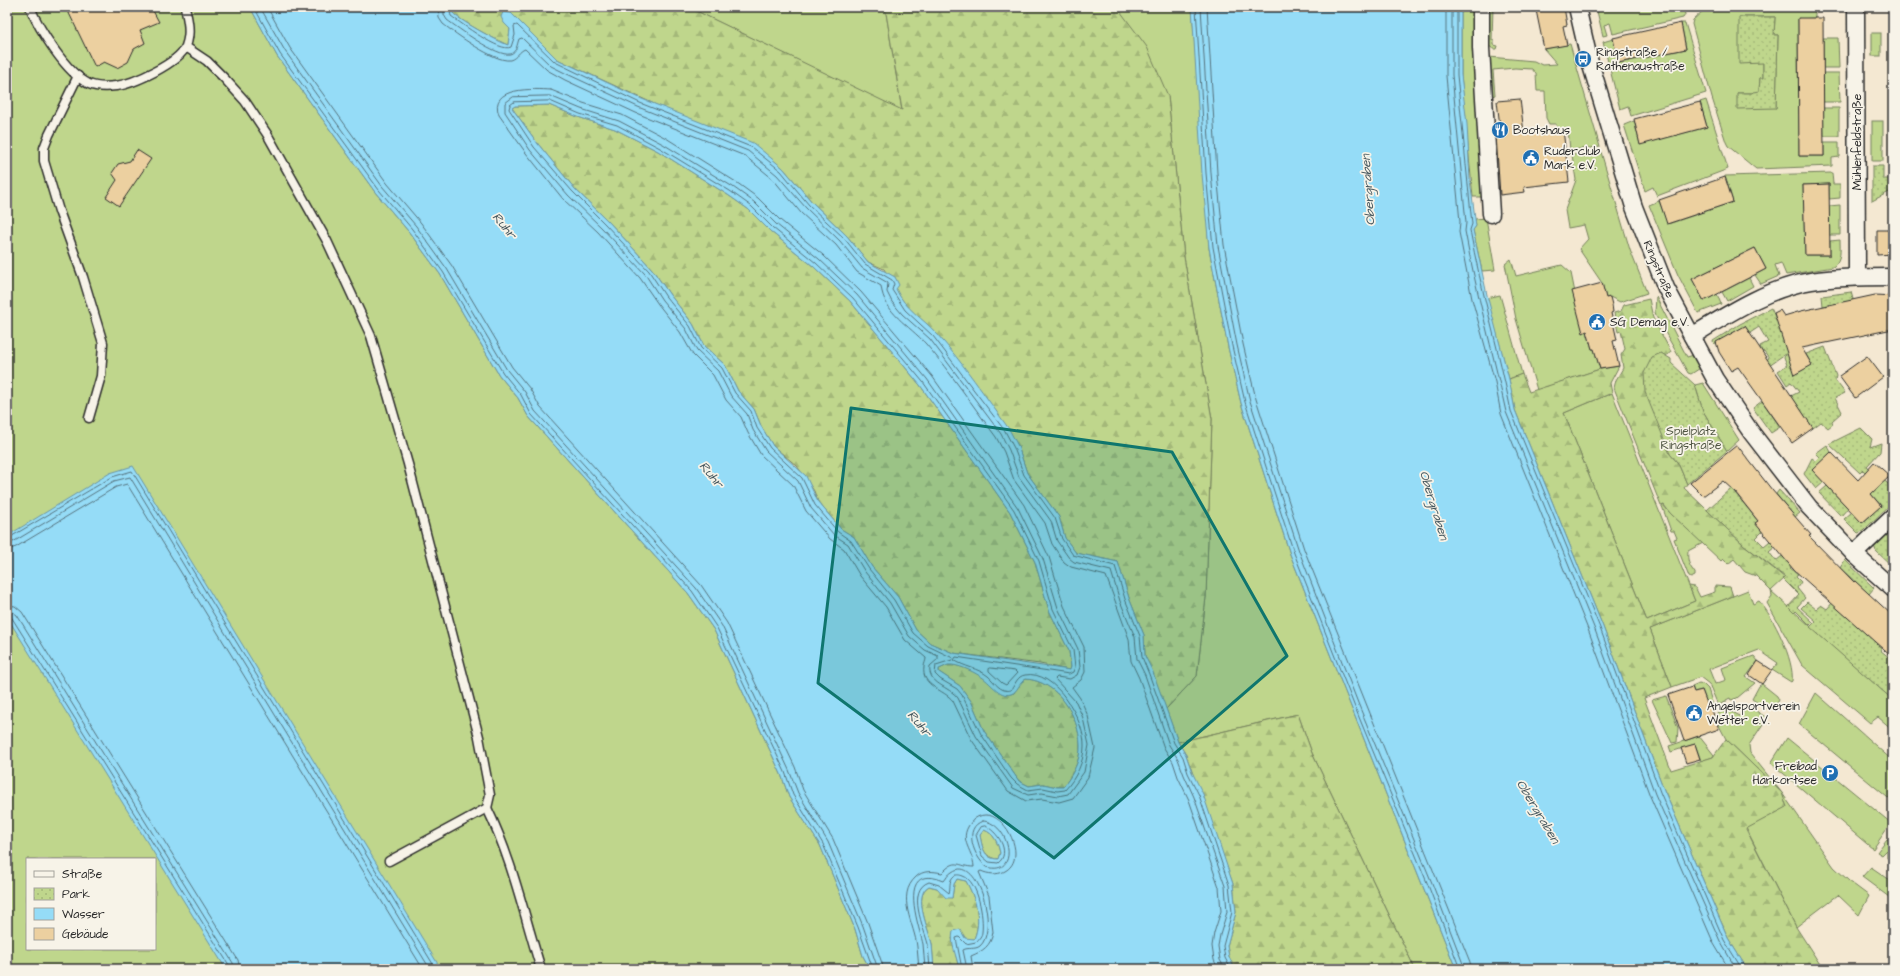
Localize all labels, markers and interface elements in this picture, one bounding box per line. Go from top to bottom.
place label: Ringstraße / Rathenaustraße [1596,44,1685,75]
bus stop icon: Ringstraße / Rathenaustraße [1573,49,1593,69]
street label: Mühlenfeldstraße [1849,93,1866,190]
restaurant icon: Bootshaus [1490,120,1510,140]
place label: Bootshaus [1513,122,1570,139]
place label: Ruderclub Mark e.V. [1544,143,1600,174]
public building icon: Ruderclub Mark e.V. [1521,148,1541,168]
water label: Obergraben [1356,152,1380,226]
water label: Ruhr [488,209,522,244]
street label: Ringstraße [1638,238,1679,302]
public building icon: SG Demag e.V. [1587,312,1607,332]
place label: SG Demag e.V. [1610,314,1689,332]
park label: Spielplatz Ringstraße [1660,423,1722,455]
water label: Ruhr [695,458,729,493]
water label: Obergraben [1414,468,1454,544]
place label: Angelsportverein Wetter e.V. [1707,698,1800,729]
public building icon: Angelsportverein Wetter e.V. [1684,703,1704,723]
water label: Ruhr [903,707,937,742]
place label: Freibad Harkortsee [1752,758,1818,789]
parking icon: Freibad Harkortsee [1820,763,1840,783]
water label: Obergraben [1511,776,1565,849]
legend [26,858,156,950]
text: Straße [62,866,103,883]
text: Park [62,886,90,903]
text: Wasser [62,906,105,923]
text: Gebäude [62,926,109,943]

